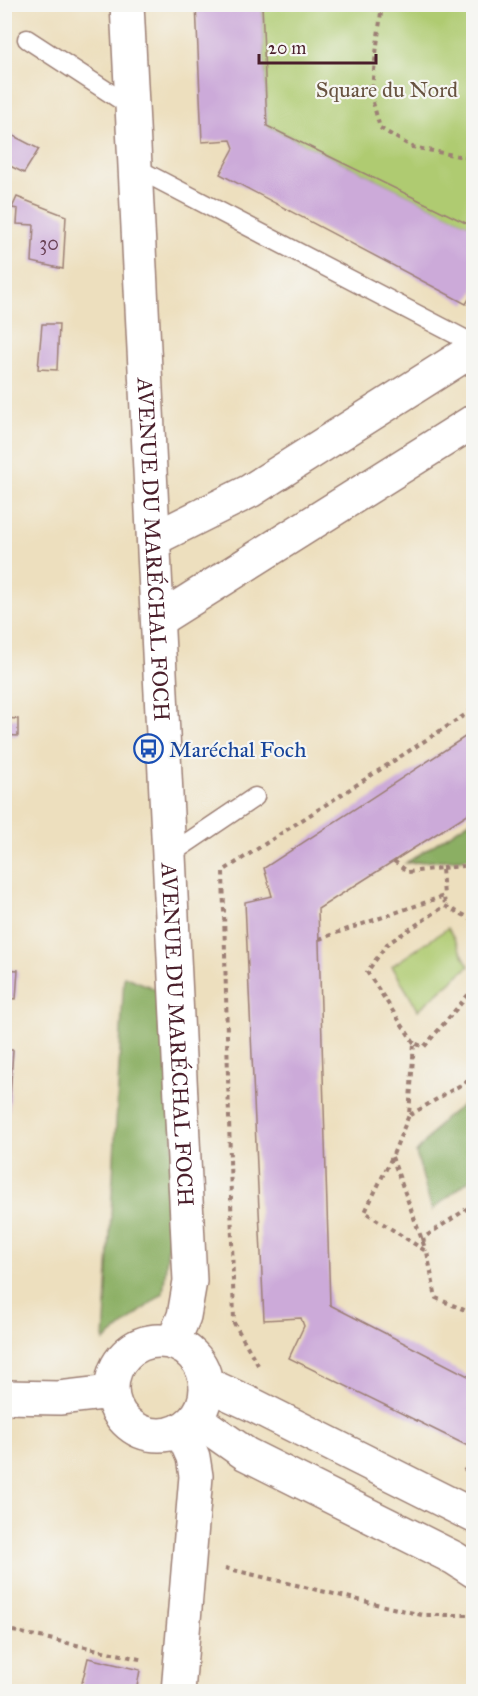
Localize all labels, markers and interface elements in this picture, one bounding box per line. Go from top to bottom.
scale bar [259,27,376,65]
text: 20 m [268,37,306,59]
park label: Square du Nord [316,76,458,103]
house number: 30 [39,231,59,255]
street label: AVENUE DU MARÉCHAL FOCH [131,376,175,722]
bus stop icon: Maréchal Foch [132,733,164,765]
place label: Maréchal Foch [169,736,306,763]
street label: AVENUE DU MARÉCHAL FOCH [155,861,199,1207]

